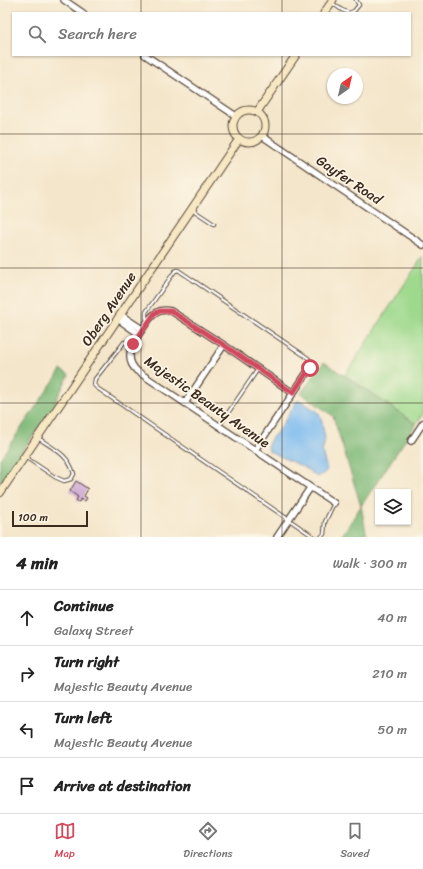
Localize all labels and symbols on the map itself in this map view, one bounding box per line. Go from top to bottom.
north arrow [327,68,363,104]
street label: Gayfer Road [311,149,389,212]
street label: Oberg Avenue [75,267,143,351]
route end [124,335,142,353]
street label: Majestic Beauty Avenue [139,349,275,455]
route start [301,359,319,377]
scale bar [12,509,88,528]

